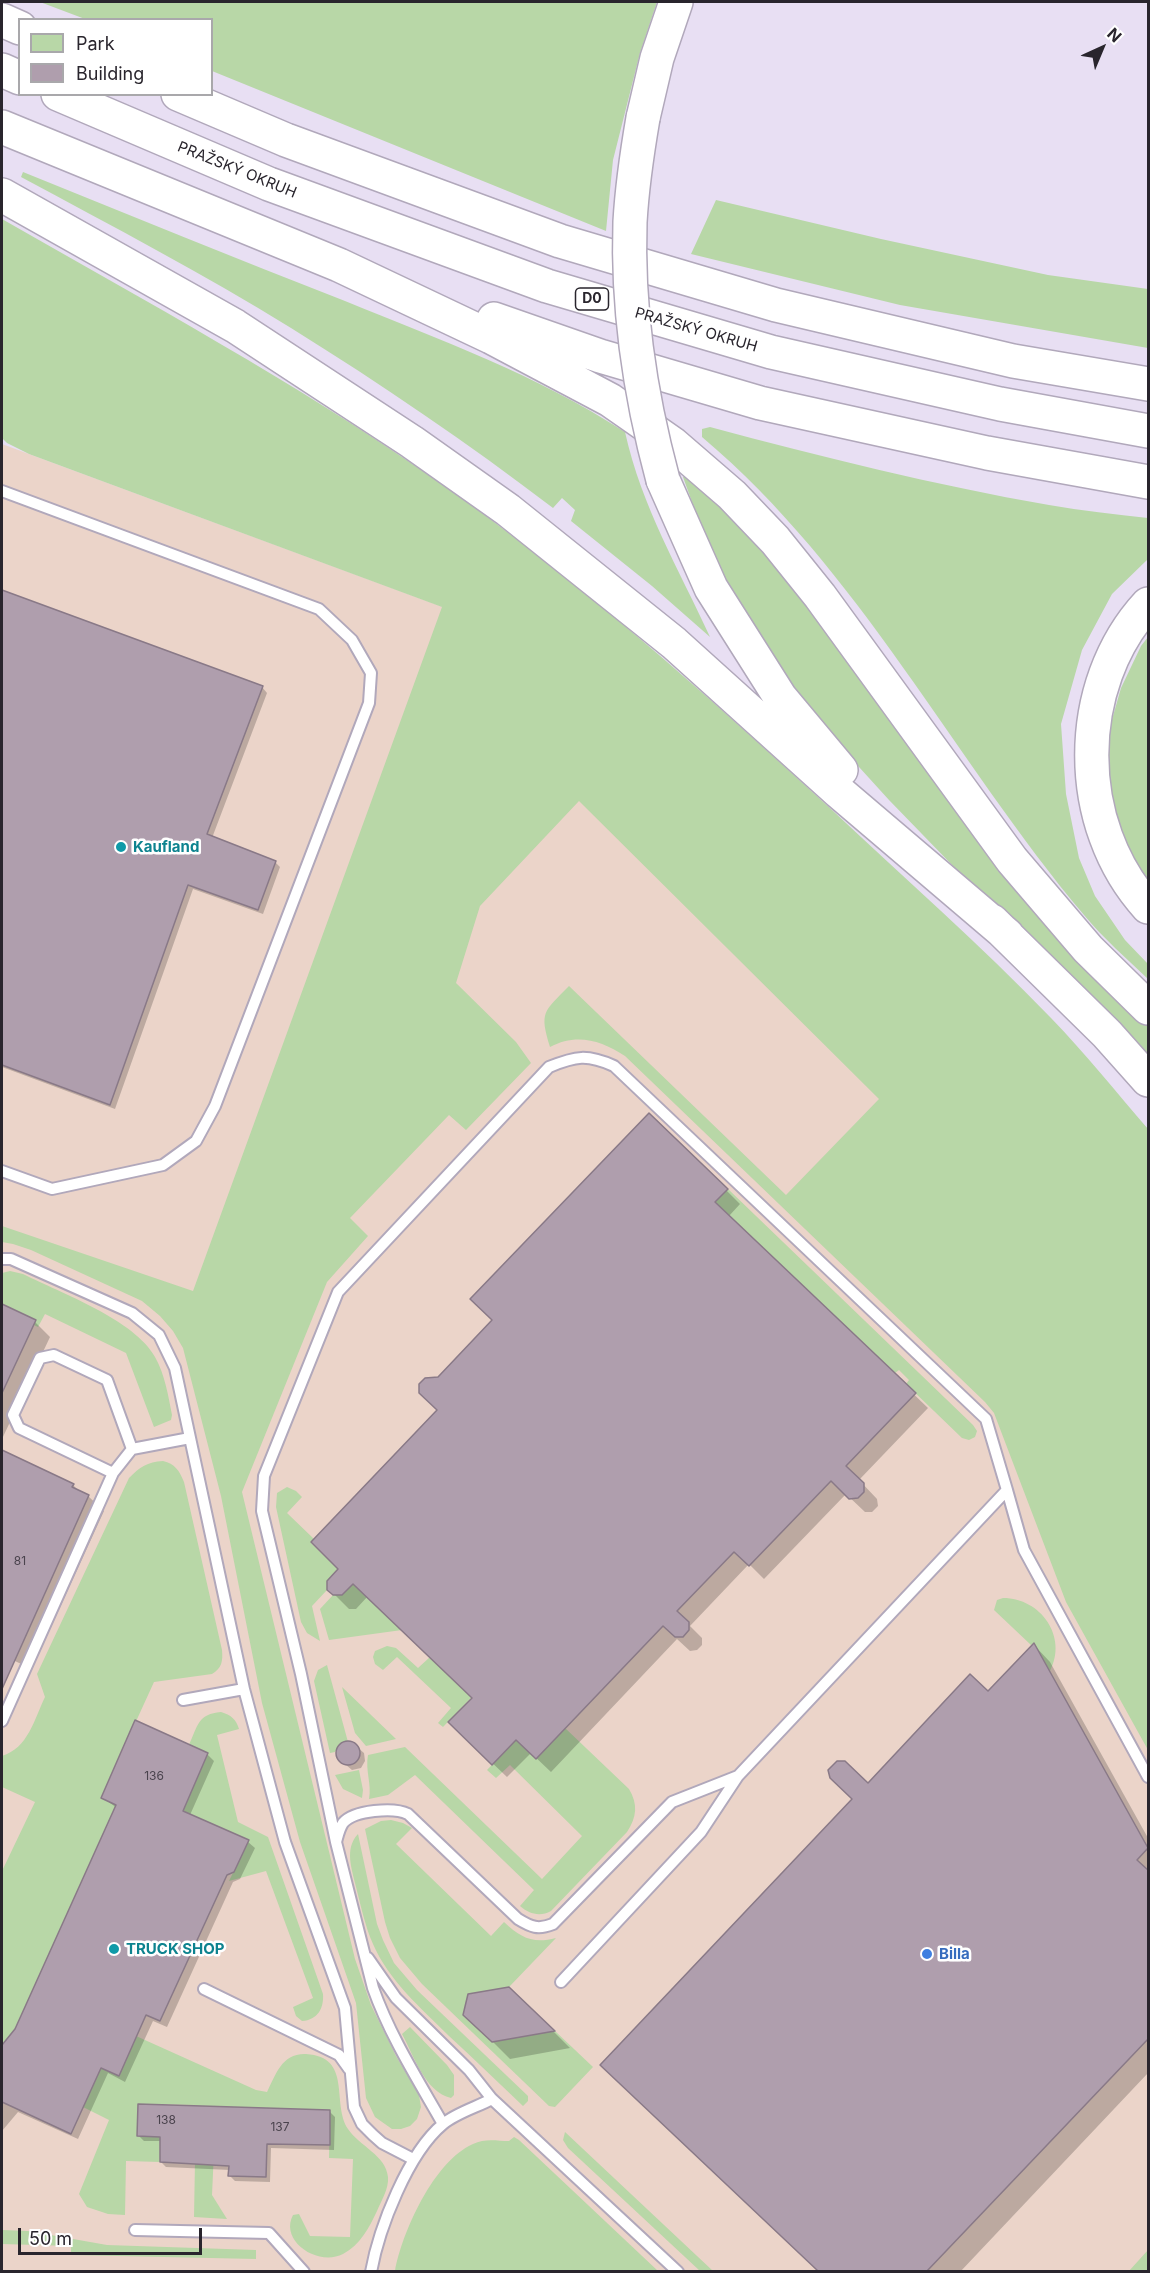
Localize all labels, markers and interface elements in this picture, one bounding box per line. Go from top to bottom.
legend [18,18,213,96]
north arrow [1072,18,1132,78]
text: N [1103,24,1126,46]
text: Park [76,33,115,54]
text: Building [76,63,144,84]
street label: PRAŽSKÝ OKRUH [175,138,299,202]
road number: D0 [576,288,608,310]
street label: PRAŽSKÝ OKRUH [633,304,759,356]
place label: Kaufland [133,838,199,856]
marker: Kaufland [114,840,128,854]
house number: 81 [14,1554,26,1568]
house number: 136 [144,1769,164,1783]
place label: TRUCK SHOP [126,1940,225,1958]
marker: TRUCK SHOP [107,1942,121,1956]
place label: Billa [939,1945,970,1963]
marker: Billa [920,1947,934,1961]
house number: 138 [156,2113,176,2127]
house number: 137 [270,2120,290,2134]
scale bar [21,2216,206,2254]
text: 50 m [29,2228,72,2249]

